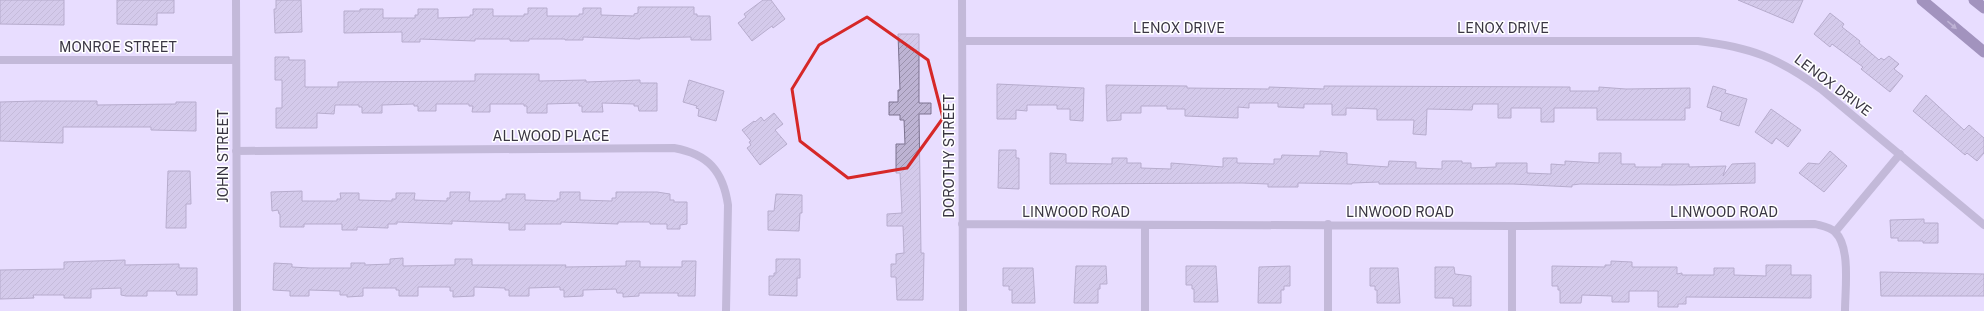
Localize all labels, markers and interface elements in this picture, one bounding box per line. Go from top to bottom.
street label: LENOX DRIVE [1133,20,1225,36]
street label: LENOX DRIVE [1457,20,1549,36]
one-way arrow [1947,20,1957,29]
street label: MONROE STREET [59,39,177,55]
street label: LENOX DRIVE [1792,51,1874,119]
street label: DOROTHY STREET [941,94,957,218]
street label: JOHN STREET [215,109,231,203]
street label: ALLWOOD PLACE [493,128,609,144]
street label: LINWOOD ROAD [1022,204,1130,220]
street label: LINWOOD ROAD [1346,204,1454,220]
street label: LINWOOD ROAD [1670,204,1778,220]

